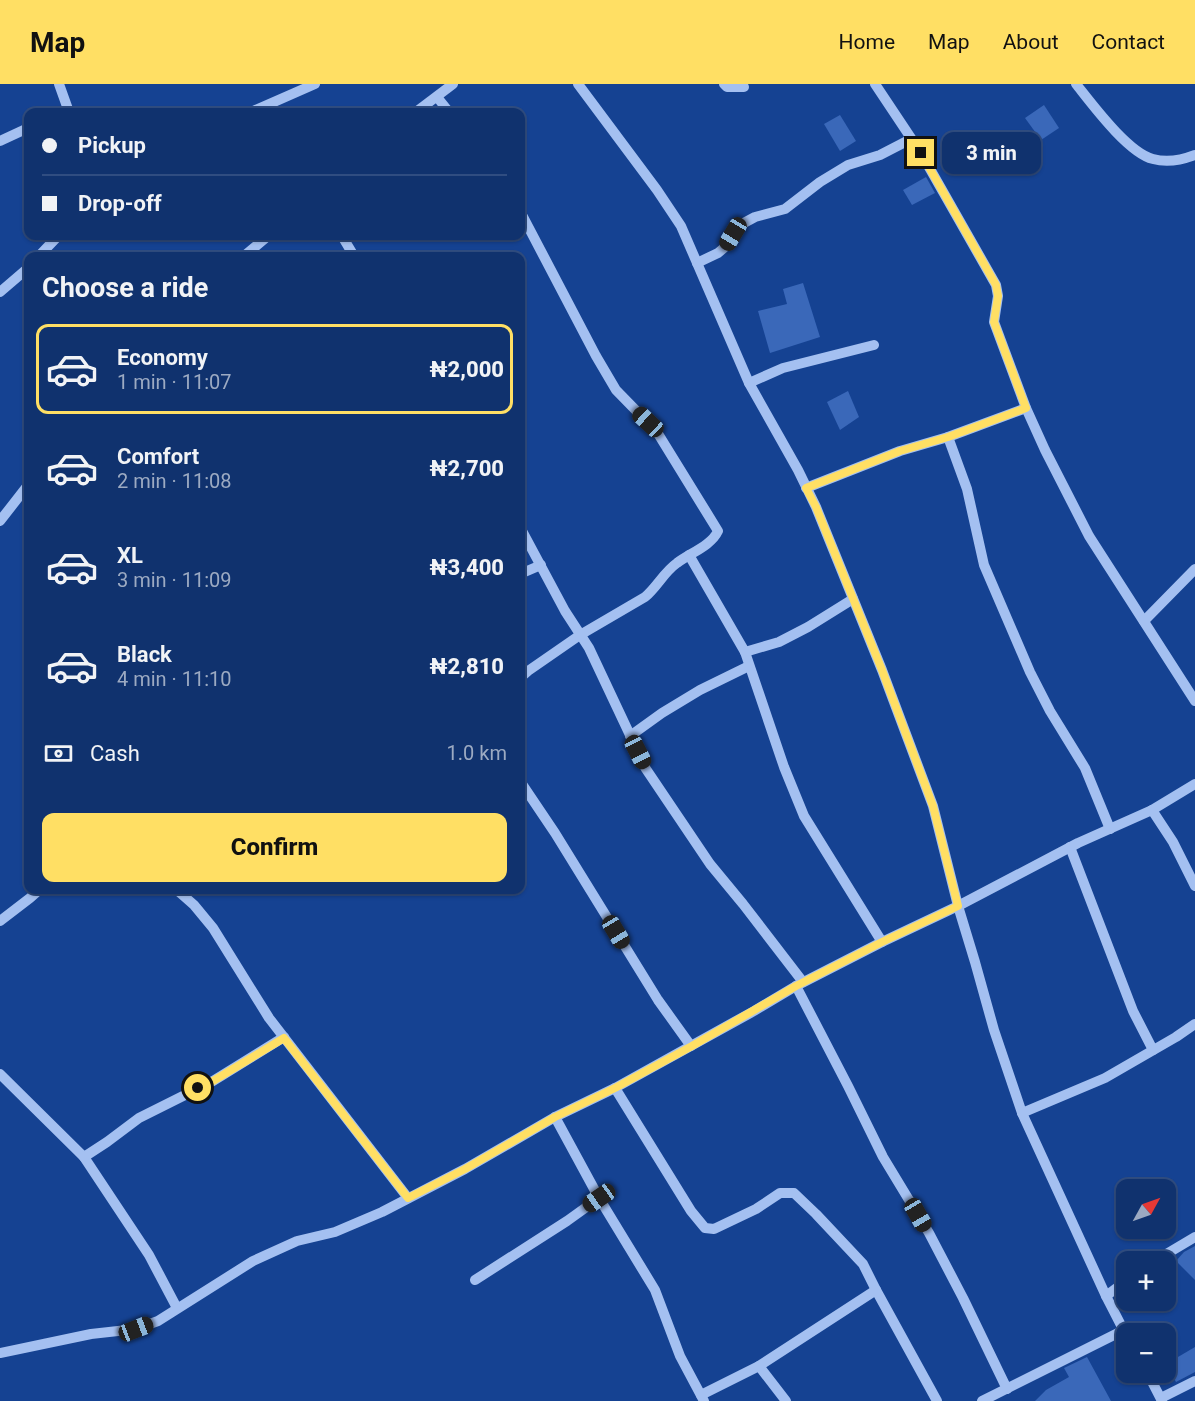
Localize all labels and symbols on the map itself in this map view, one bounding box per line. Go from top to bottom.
callout: 3 min [942,132,1041,174]
route end [907,139,934,166]
car [716,214,750,254]
car [629,403,667,441]
car [622,732,654,772]
car [599,912,633,952]
route start [184,1074,211,1101]
north arrow [1116,1179,1176,1239]
car [579,1180,619,1216]
car [901,1195,935,1235]
car [116,1314,156,1344]

